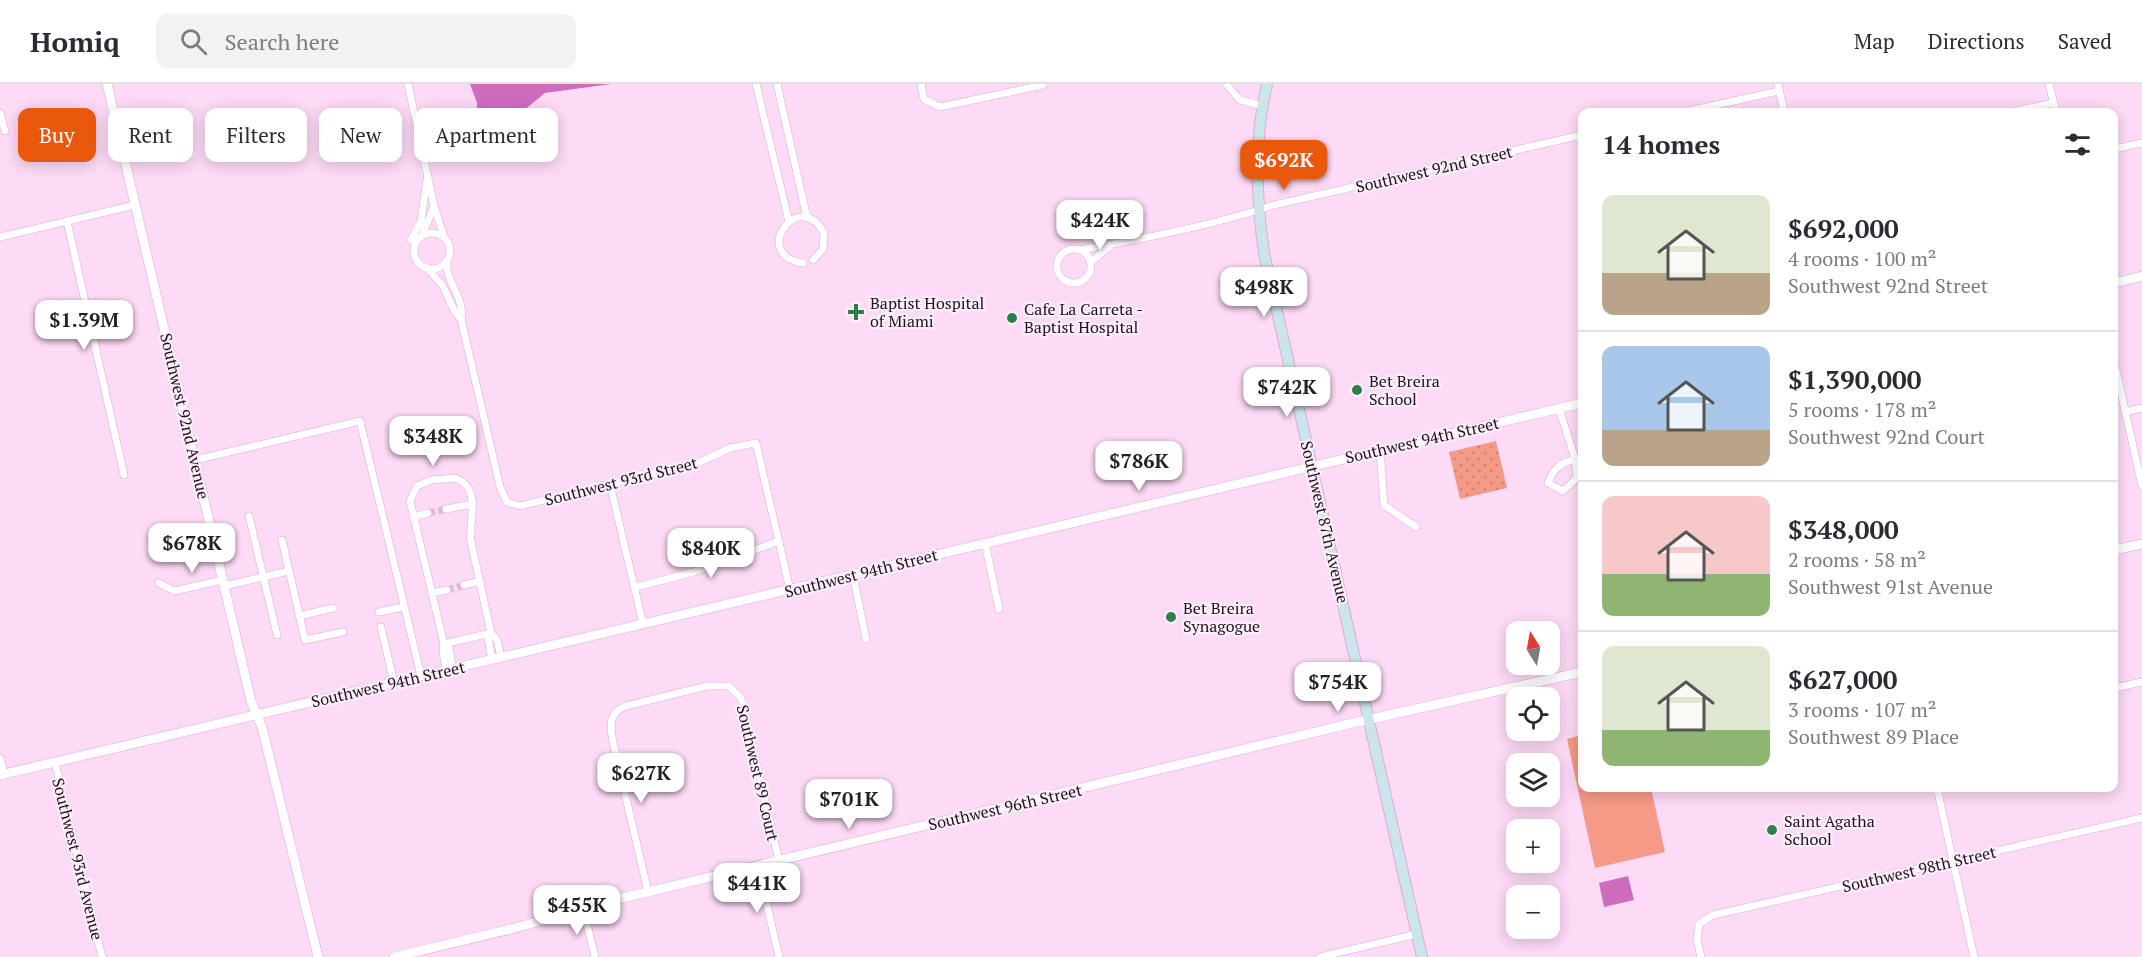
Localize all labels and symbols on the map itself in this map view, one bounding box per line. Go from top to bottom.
pin: $692K [1242,140,1326,191]
street label: Southwest 92nd Street [1353,140,1515,198]
pin: $424K [1058,200,1142,251]
pin: $498K [1222,267,1306,318]
place label: Baptist Hospital of Miami [870,292,985,332]
place label: Cafe La Carreta - Baptist Hospital [1024,298,1143,338]
pin: $1.39M [35,300,133,351]
marker: Baptist Hospital of Miami [847,303,865,321]
marker: Cafe La Carreta - Baptist Hospital [1005,311,1019,325]
street label: Southwest 92nd Avenue [155,331,215,501]
pin: $742K [1245,367,1329,418]
place label: Bet Breira School [1369,370,1440,410]
marker: Bet Breira School [1350,383,1364,397]
street label: Southwest 94th Street [1343,412,1501,468]
pin: $348K [391,416,475,467]
street label: Southwest 87th Avenue [1296,439,1354,605]
pin: $786K [1097,441,1181,492]
street label: Southwest 93rd Street [542,451,700,511]
pin: $678K [150,523,234,574]
pin: $840K [669,528,753,579]
street label: Southwest 94th Street [782,543,940,603]
place label: Bet Breira Synagogue [1183,597,1260,637]
marker: Bet Breira Synagogue [1164,610,1178,624]
north arrow [1506,621,1560,675]
street label: Southwest 94th Street [309,656,467,712]
pin: $754K [1296,662,1380,713]
street label: Southwest 89 Court [732,703,784,843]
pin: $627K [599,753,683,804]
street label: Southwest 93rd Avenue [47,776,109,942]
pin: $701K [807,779,891,830]
street label: Southwest 96th Street [926,779,1084,835]
place label: Saint Agatha School [1784,810,1875,850]
marker: Saint Agatha School [1765,823,1779,837]
street label: Southwest 98th Street [1840,841,1998,897]
pin: $441K [715,863,799,914]
pin: $455K [535,885,619,936]

